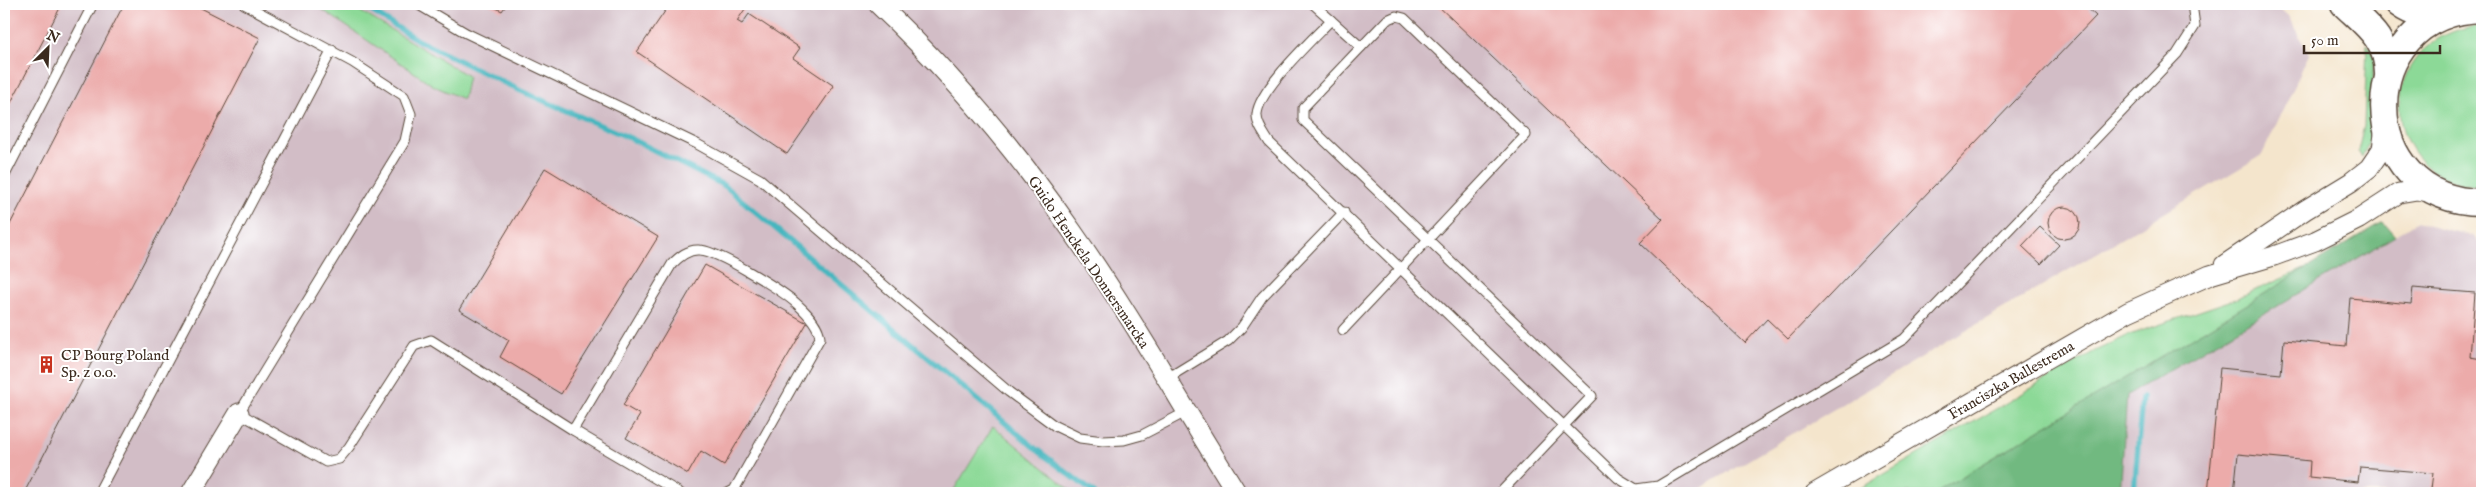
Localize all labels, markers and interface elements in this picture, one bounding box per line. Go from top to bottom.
north arrow [22,22,72,72]
scale bar [2304,22,2440,54]
text: N [43,26,62,48]
text: 50 m [2311,31,2339,50]
street label: Guido Henckela Donnersmarcka [1024,172,1154,353]
street label: Franciszka Ballestrema [1945,336,2078,424]
place label: CP Bourg Poland Sp. z o.o. [61,346,170,382]
building icon: CP Bourg Poland Sp. z o.o. [37,354,57,374]

